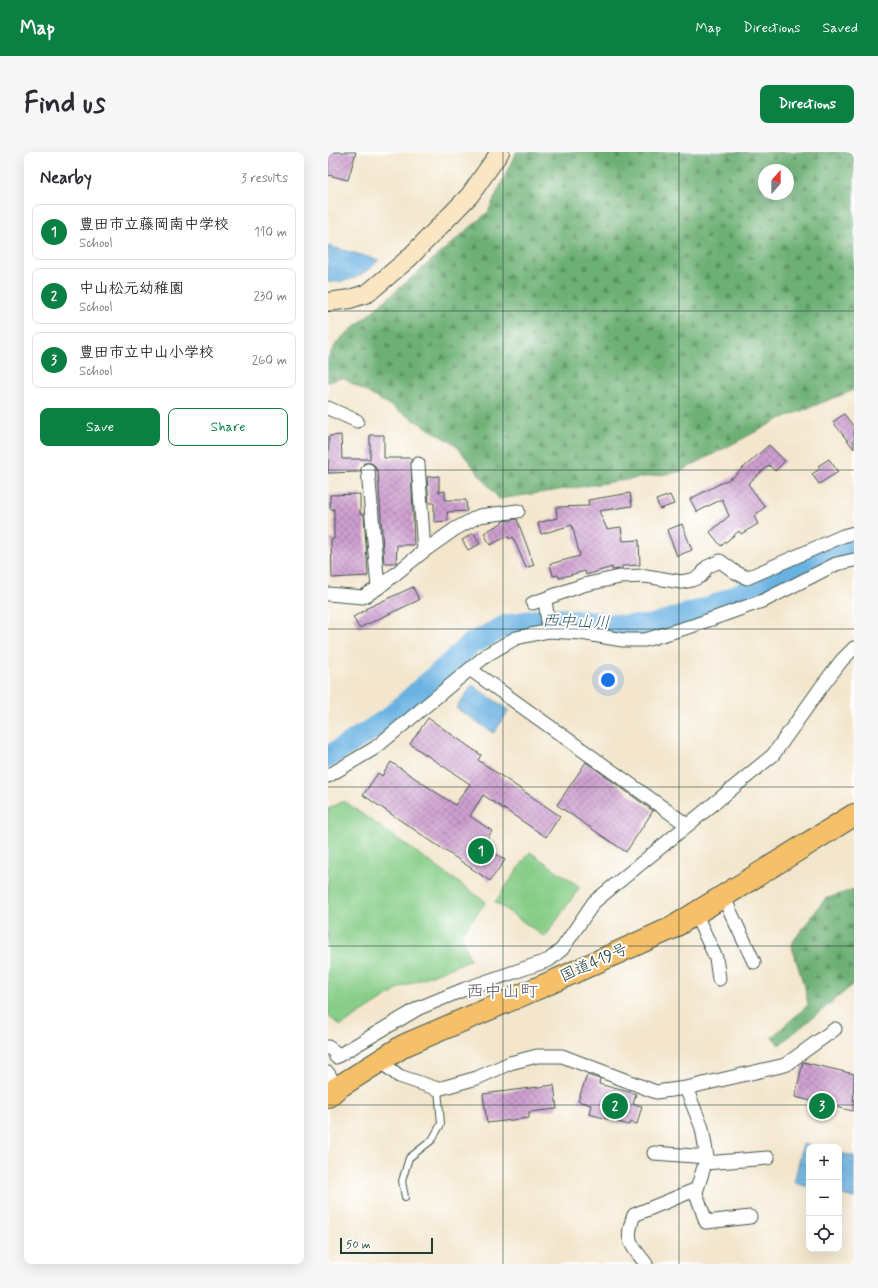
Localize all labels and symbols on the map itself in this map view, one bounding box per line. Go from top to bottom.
north arrow [758,164,794,200]
water label: 西中山川 [542,610,610,634]
your location [598,670,618,690]
pin: 1 [468,836,494,866]
street label: 国道419号 [557,939,631,987]
district label: 西中山町 [466,980,538,1004]
pin: 2 [602,1091,628,1121]
pin: 3 [809,1091,835,1121]
scale bar [340,1236,433,1255]

